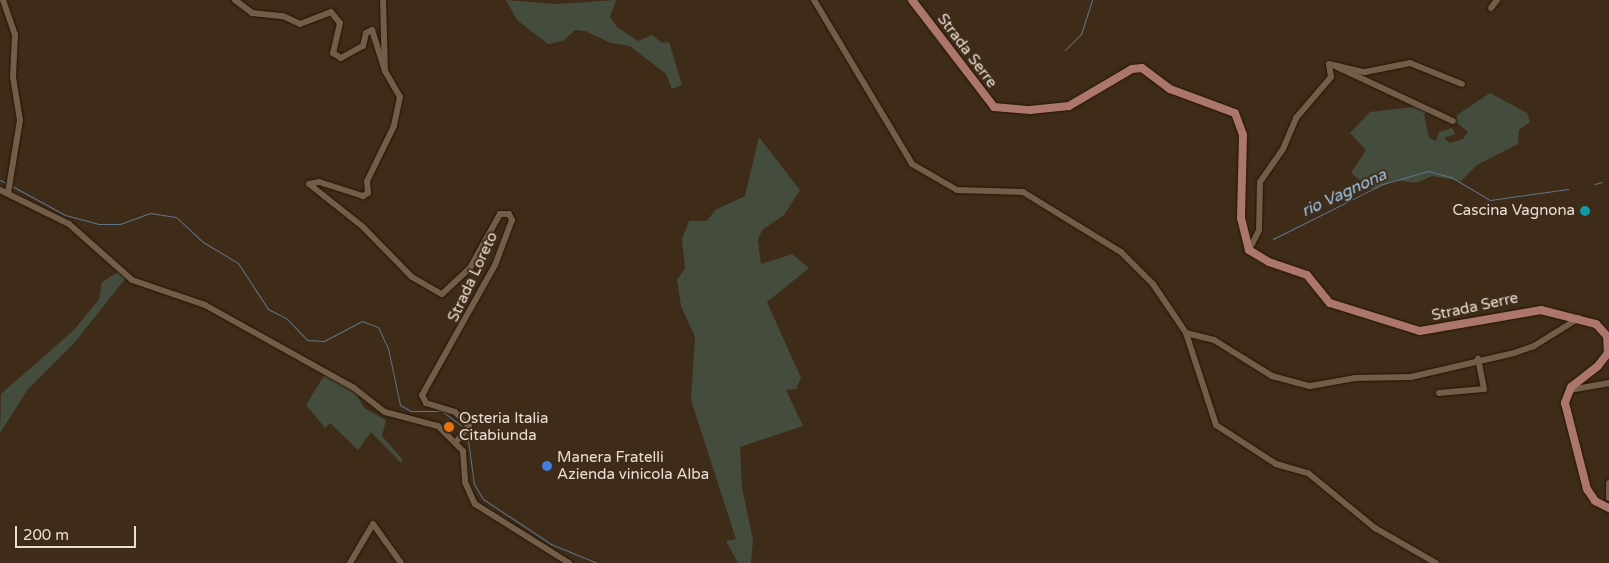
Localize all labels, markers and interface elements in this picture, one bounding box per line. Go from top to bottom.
street label: Strada Serre [933,10,1001,92]
water label: rio Vagnona [1298,165,1390,221]
place label: Cascina Vagnona [1452,202,1575,220]
marker: Cascina Vagnona [1579,205,1591,217]
street label: Strada Loreto [444,229,502,325]
street label: Strada Serre [1430,289,1520,325]
place label: Osteria Italia Citabiunda [459,409,548,444]
marker: Osteria Italia Citabiunda [443,421,455,433]
place label: Manera Fratelli Azienda vinicola Alba [557,448,709,483]
marker: Manera Fratelli Azienda vinicola Alba [541,460,553,472]
scale bar [18,516,139,548]
text: 200 m [23,526,69,544]

